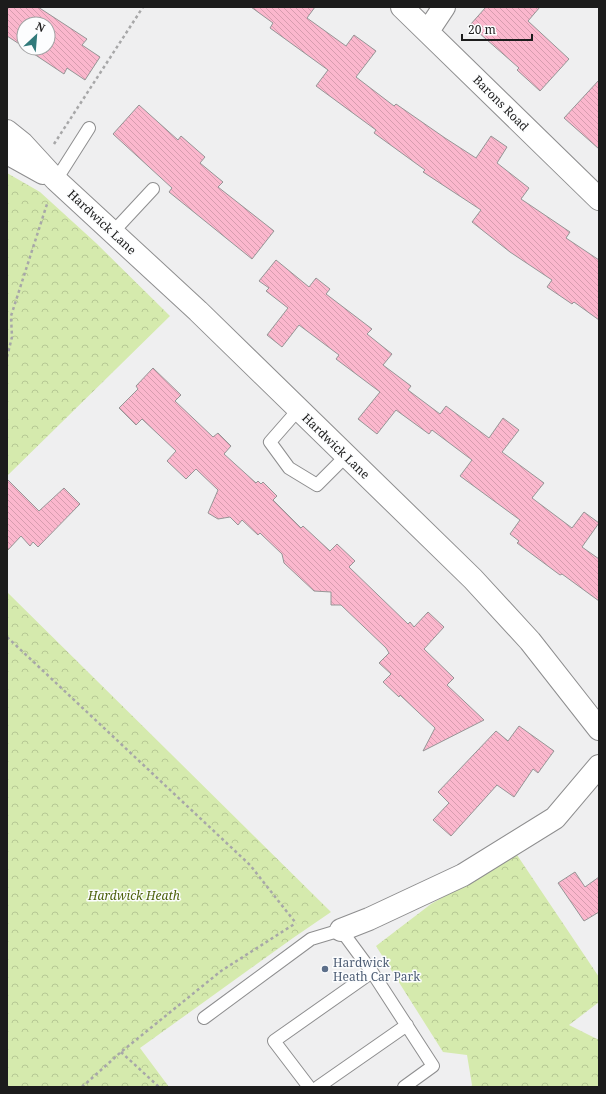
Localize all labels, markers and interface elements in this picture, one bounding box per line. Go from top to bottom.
north arrow [16,16,56,56]
scale bar [462,16,532,42]
text: N [33,18,48,35]
text: 20 m [468,21,496,38]
street label: Barons Road [469,71,533,135]
street label: Hardwick Lane [64,186,140,258]
street label: Hardwick Lane [298,409,374,483]
park label: Hardwick Heath [87,887,180,904]
place label: Hardwick Heath Car Park [333,954,421,985]
marker: Hardwick Heath Car Park [320,964,330,974]

